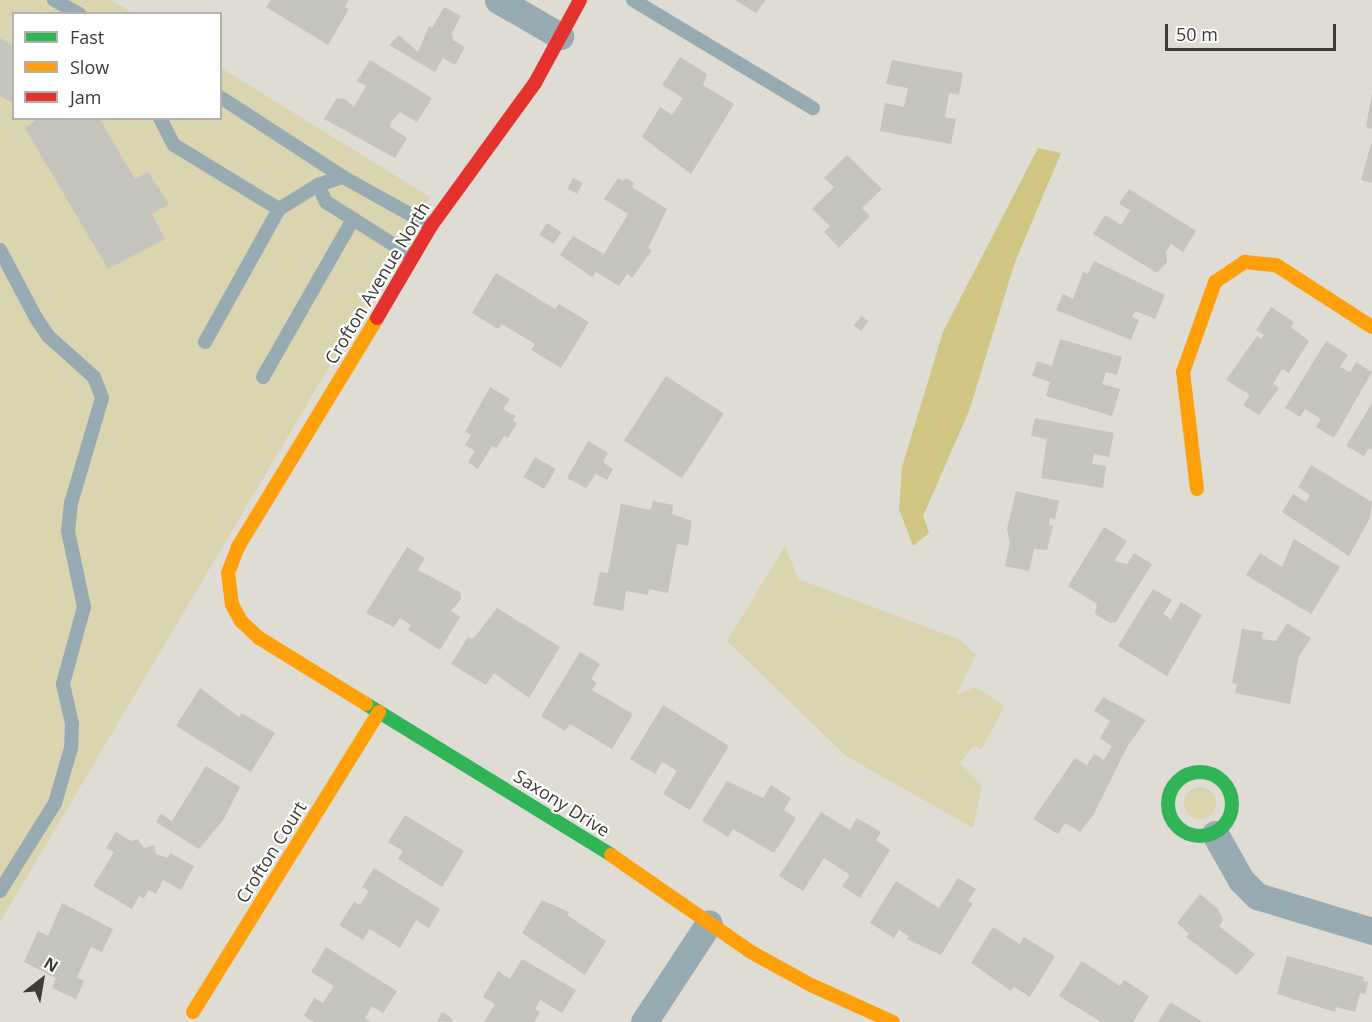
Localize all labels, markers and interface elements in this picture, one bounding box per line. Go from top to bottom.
legend [12,12,222,120]
scale bar [1168,12,1339,50]
text: 50 m [1176,22,1218,46]
text: Fast [70,25,104,49]
text: Slow [70,55,109,79]
text: Jam [70,85,102,109]
street label: Crofton Avenue North [320,198,434,368]
street label: Saxony Drive [510,765,614,841]
street label: Crofton Court [231,797,311,907]
north arrow [12,950,72,1010]
text: N [40,952,63,977]

